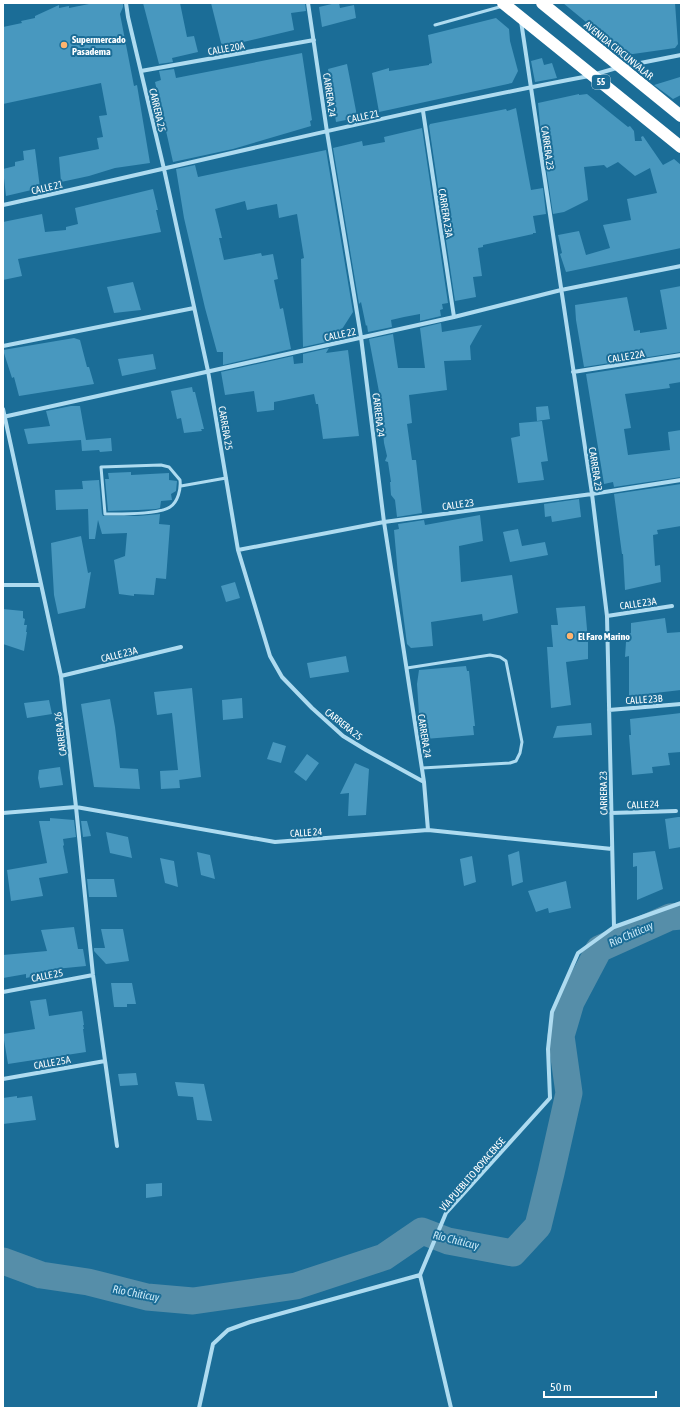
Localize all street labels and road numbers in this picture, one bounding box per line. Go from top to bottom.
street label: AVENIDA CIRCUNVALAR [582,19,655,82]
street label: CALLE 20A [207,40,245,57]
street label: CARRERA 24 [321,72,338,118]
road number: 55 [592,75,610,89]
street label: CARRERA 25 [147,87,168,133]
street label: CALLE 21 [346,108,380,125]
street label: CARRERA 23 [539,125,556,171]
street label: CALLE 21 [30,178,64,196]
street label: CARRERA 23A [436,188,455,238]
street label: CALLE 22 [323,326,357,343]
street label: CALLE 22A [607,348,645,365]
street label: CARRERA 24 [370,392,387,438]
street label: CARRERA 25 [216,405,235,451]
street label: CARRERA 23 [587,446,604,492]
street label: CALLE 23 [441,497,475,512]
street label: CALLE 23A [619,595,657,612]
street label: CALLE 23A [100,645,139,664]
street label: CALLE 23B [625,693,663,706]
street label: CARRERA 25 [323,706,365,743]
street label: CARRERA 26 [52,711,69,757]
street label: CARRERA 24 [416,713,433,759]
street label: CARRERA 23 [598,770,609,815]
street label: CALLE 24 [627,798,660,811]
street label: CALLE 24 [290,826,323,839]
street label: CALLE 25 [30,967,64,984]
street label: CALLE 25A [33,1054,71,1071]
street label: VÍA PUEBLITO BOYACENSE [438,1135,508,1213]

